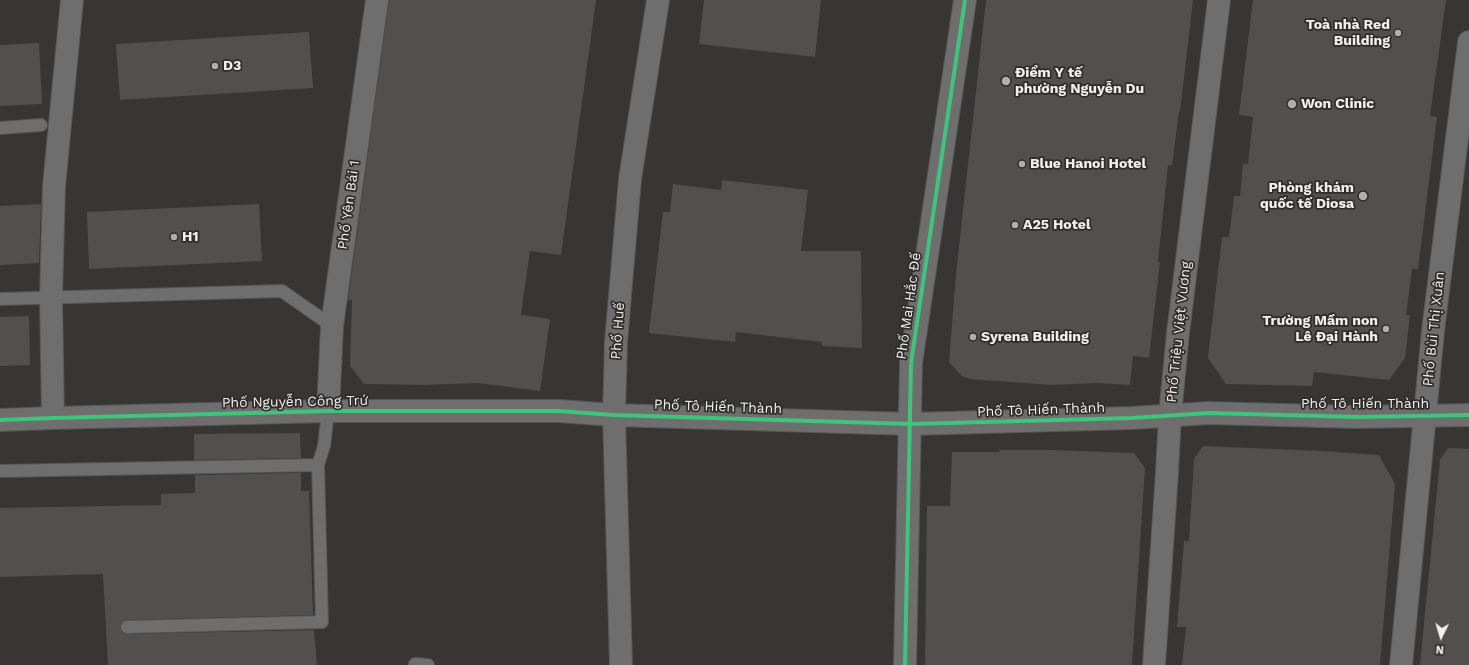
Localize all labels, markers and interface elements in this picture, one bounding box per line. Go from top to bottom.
place label: Toà nhà Red Building [1306,17,1390,50]
marker: Toà nhà Red Building [1393,28,1403,38]
place label: D3 [223,58,241,74]
marker: D3 [210,61,220,71]
place label: Điểm Y tế phường Nguyễn Du [1015,65,1144,98]
marker: Điểm Y tế phường Nguyễn Du [1000,75,1012,87]
place label: Won Clinic [1301,96,1374,112]
marker: Won Clinic [1286,98,1298,110]
place label: Blue Hanoi Hotel [1030,156,1146,172]
street label: Phố Yên Bái 1 [334,159,364,251]
marker: Blue Hanoi Hotel [1017,159,1027,169]
place label: Phòng khám quốc tế Diosa [1260,180,1354,212]
marker: Phòng khám quốc tế Diosa [1357,190,1369,202]
place label: A25 Hotel [1023,217,1090,233]
marker: A25 Hotel [1010,220,1020,230]
place label: H1 [182,229,198,245]
marker: H1 [169,232,179,242]
street label: Phố Mai Hắc Đế [893,251,925,361]
street label: Phố Triệu Việt Vương [1163,261,1195,403]
street label: Phố Bùi Thị Xuân [1420,271,1448,387]
street label: Phố Huế [608,302,628,360]
place label: Trường Mầm non Lê Đại Hành [1262,313,1378,346]
marker: Trường Mầm non Lê Đại Hành [1381,324,1391,334]
place label: Syrena Building [981,329,1089,345]
marker: Syrena Building [968,332,978,342]
street label: Phố Nguyễn Công Trứ [222,392,368,412]
street label: Phố Tô Hiến Thành [654,396,782,418]
street label: Phố Tô Hiến Thành [1301,396,1429,412]
street label: Phố Tô Hiến Thành [977,399,1105,421]
north arrow [1421,617,1461,657]
text: N [1435,643,1445,656]

